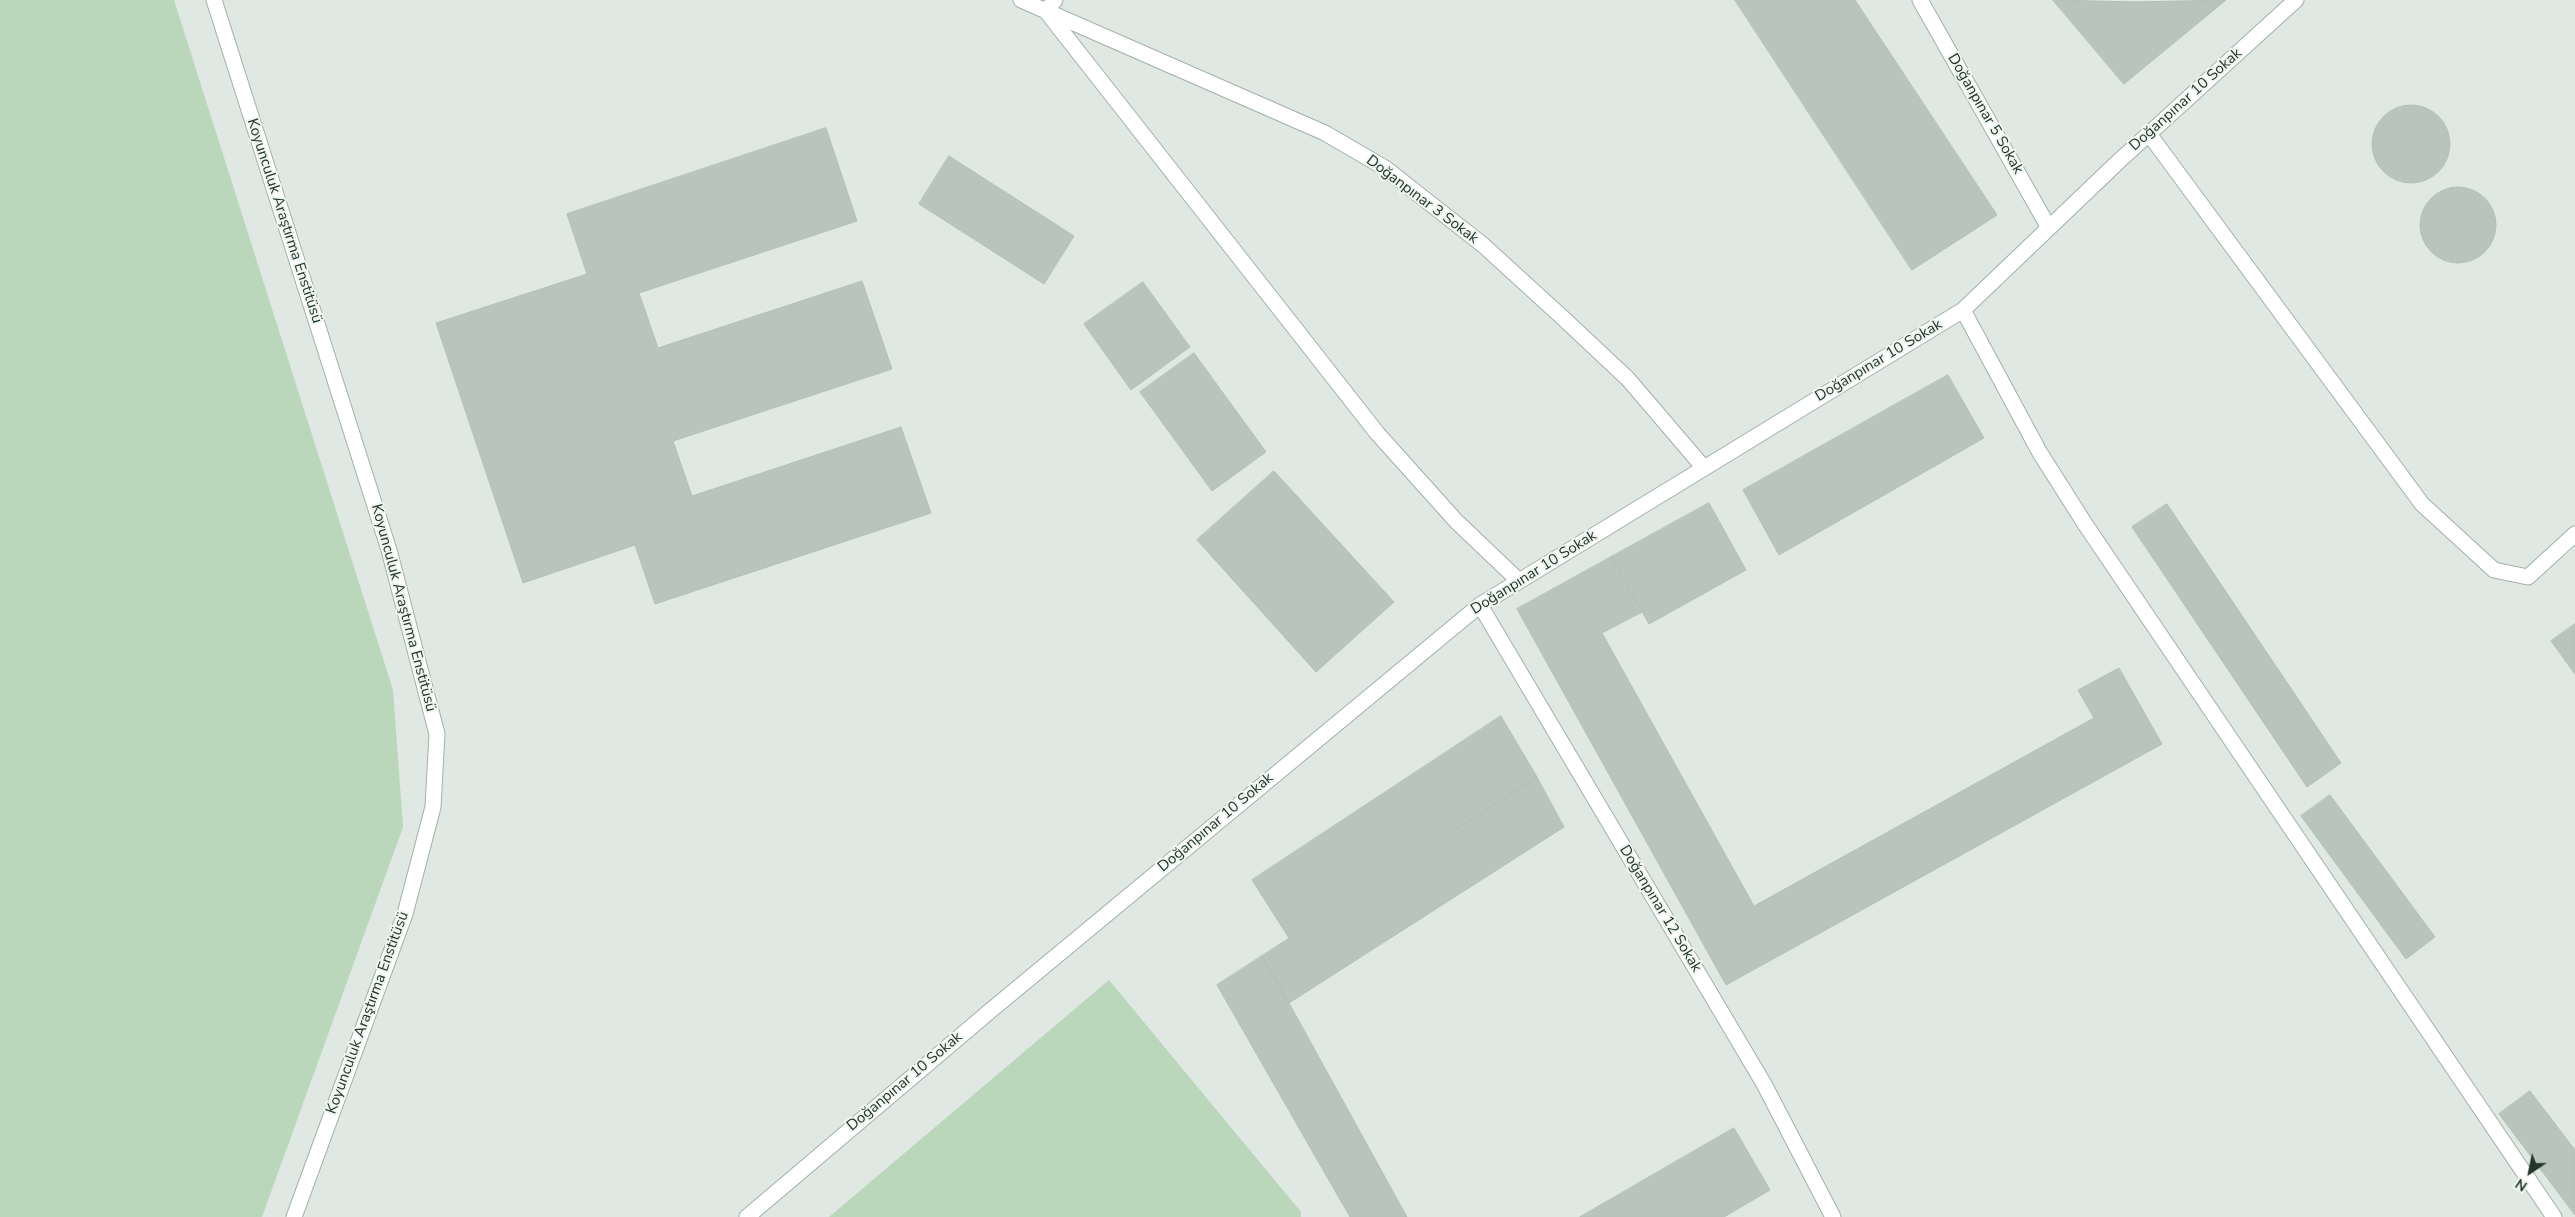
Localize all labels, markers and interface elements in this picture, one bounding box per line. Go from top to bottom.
street label: Doğanpınar 10 Sokak [2126,45,2246,155]
street label: Doğanpınar 5 Sokak [1943,51,2027,177]
street label: Koyunculuk Araştırma Enstitüsü [242,116,326,326]
street label: Doğanpınar 3 Sokak [1362,152,1482,248]
street label: Doğanpınar 10 Sokak [1812,316,1946,406]
street label: Koyunculuk Araştırma Enstitüsü [367,502,439,714]
street label: Doğanpınar 10 Sokak [1468,527,1600,619]
street label: Doğanpınar 10 Sokak [1155,770,1277,876]
street label: Doğanpınar 12 Sokak [1615,842,1705,976]
street label: Koyunculuk Araştırma Enstitüsü [323,909,413,1117]
street label: Doğanpınar 10 Sokak [844,1029,966,1135]
north arrow [2505,1147,2555,1197]
text: N [2512,1174,2531,1196]

